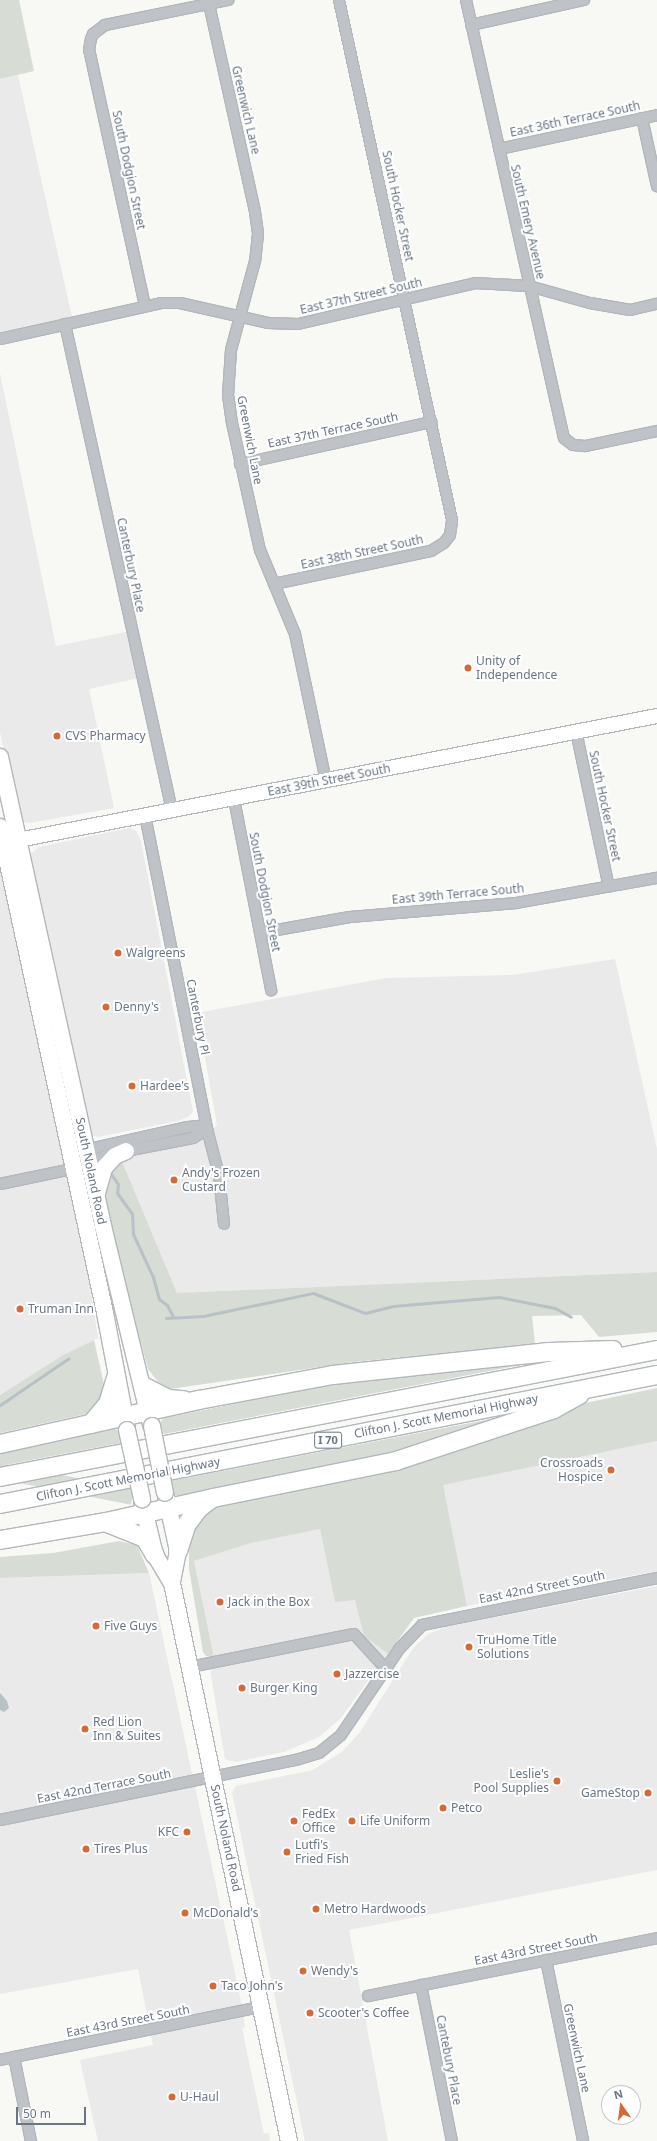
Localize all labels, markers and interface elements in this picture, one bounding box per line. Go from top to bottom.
street label: Greenwich Lane [229,64,263,156]
street label: East 36th Terrace South [509,98,641,140]
street label: South Dodgion Street [109,109,149,231]
street label: South Hocker Street [379,149,417,263]
street label: South Emery Avenue [508,163,548,281]
street label: East 37th Street South [299,275,423,317]
street label: Greenwich Lane [234,394,266,486]
street label: East 37th Terrace South [267,409,399,451]
street label: Canterbury Place [114,516,148,614]
street label: East 38th Street South [299,532,425,572]
place label: Unity of Independence [476,654,557,682]
marker: Unity of Independence [463,663,473,673]
place label: CVS Pharmacy [65,729,146,743]
marker: CVS Pharmacy [52,731,62,741]
street label: South Hocker Street [586,749,624,863]
street label: East 39th Street South [266,761,392,799]
street label: South Dodgion Street [246,831,284,953]
street label: East 39th Terrace South [391,881,525,907]
place label: Walgreens [126,946,186,960]
marker: Walgreens [113,948,123,958]
street label: Canterbury Pl [184,978,212,1056]
place label: Denny's [114,1000,159,1014]
marker: Denny's [101,1002,111,1012]
place label: Hardee's [140,1079,189,1093]
marker: Hardee's [127,1081,137,1091]
street label: South Noland Road [73,1116,109,1226]
place label: Andy's Frozen Custard [182,1166,260,1194]
marker: Andy's Frozen Custard [169,1175,179,1185]
place label: Truman Inn [28,1302,94,1316]
marker: Truman Inn [15,1304,25,1314]
street label: Clifton J. Scott Memorial Highway [353,1391,539,1441]
road number: I 70 [314,1431,342,1449]
street label: Clifton J. Scott Memorial Highway [35,1454,221,1504]
place label: Crossroads Hospice [540,1456,603,1484]
marker: Crossroads Hospice [606,1465,616,1475]
street label: East 42nd Street South [478,1568,606,1606]
place label: Jack in the Box [228,1595,310,1609]
marker: Jack in the Box [215,1597,225,1607]
place label: Five Guys [104,1619,157,1633]
marker: Five Guys [91,1621,101,1631]
place label: TruHome Title Solutions [477,1633,557,1661]
marker: TruHome Title Solutions [464,1642,474,1652]
place label: Jazzercise [345,1667,399,1681]
marker: Jazzercise [332,1669,342,1679]
place label: Burger King [250,1681,318,1695]
marker: Burger King [237,1683,247,1693]
place label: Red Lion Inn & Suites [93,1715,161,1743]
marker: Red Lion Inn & Suites [80,1724,90,1734]
street label: East 42nd Terrace South [36,1766,172,1806]
place label: Leslie's Pool Supplies [474,1767,549,1795]
marker: Leslie's Pool Supplies [552,1776,562,1786]
street label: South Noland Road [208,1783,244,1893]
place label: GameStop [581,1786,640,1800]
marker: GameStop [643,1788,653,1798]
place label: Petco [451,1801,482,1815]
marker: Petco [438,1803,448,1813]
place label: FedEx Office [302,1807,335,1835]
place label: Life Uniform [360,1814,430,1828]
marker: FedEx Office [289,1816,299,1826]
marker: Life Uniform [347,1816,357,1826]
place label: KFC [158,1825,179,1839]
marker: KFC [182,1827,192,1837]
place label: Lutfi's Fried Fish [295,1838,349,1866]
place label: Tires Plus [94,1842,148,1856]
marker: Tires Plus [81,1844,91,1854]
marker: Lutfi's Fried Fish [282,1847,292,1857]
place label: Metro Hardwoods [324,1902,426,1916]
marker: Metro Hardwoods [311,1904,321,1914]
place label: McDonald's [193,1906,258,1920]
marker: McDonald's [180,1908,190,1918]
street label: East 43rd Street South [473,1930,599,1968]
place label: Wendy's [311,1964,358,1978]
marker: Wendy's [298,1966,308,1976]
place label: Taco John's [221,1979,283,1993]
marker: Taco John's [208,1981,218,1991]
street label: East 43rd Street South [65,2002,191,2040]
street label: Greenwich Lane [561,2002,593,2094]
place label: Scooter's Coffee [318,2006,409,2020]
marker: Scooter's Coffee [305,2008,315,2018]
street label: Cantebury Place [433,2014,465,2106]
north arrow [601,2085,641,2125]
text: N [612,2085,624,2102]
place label: U-Haul [180,2090,219,2104]
marker: U-Haul [167,2092,177,2102]
scale bar [18,2099,88,2125]
text: 50 m [23,2105,51,2122]

